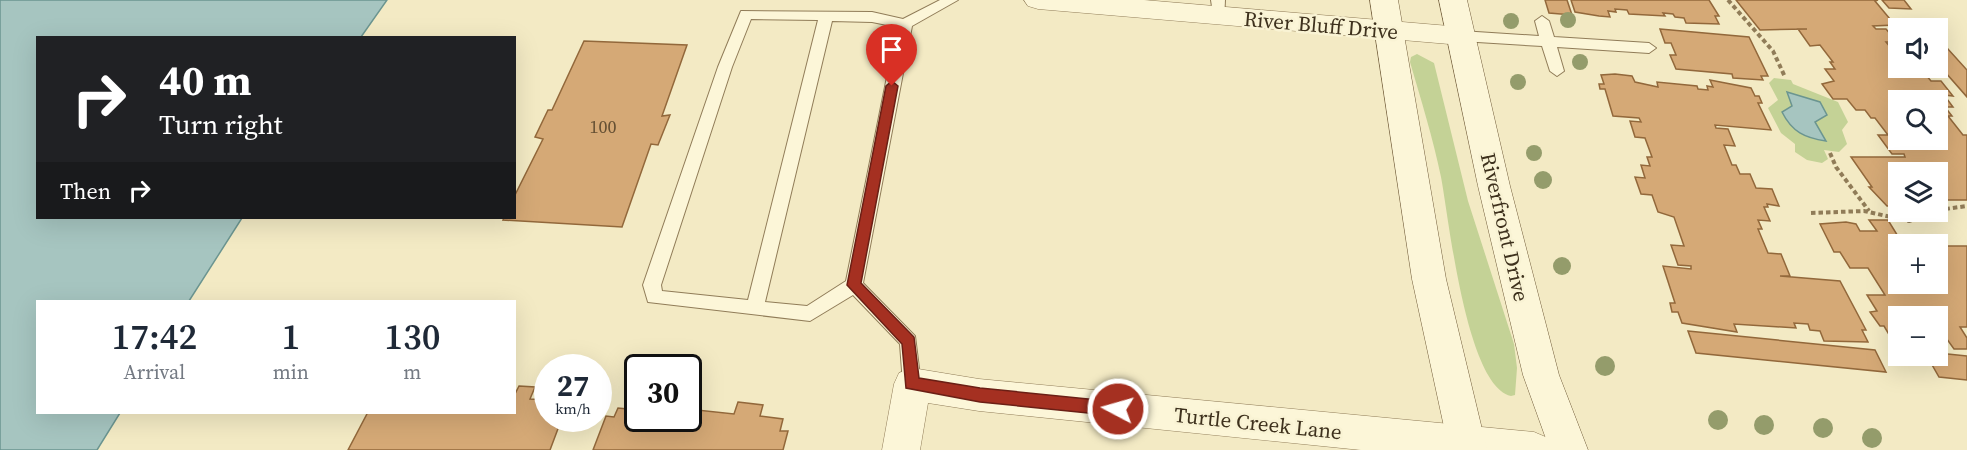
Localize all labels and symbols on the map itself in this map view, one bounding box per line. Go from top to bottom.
street label: River Bluff Drive [1243,4,1399,46]
pin [866,24,917,86]
house number: 100 [590,114,617,139]
street label: Riverfront Drive [1474,150,1536,304]
speed limit sign: 30 [624,354,702,432]
position arrow [1086,377,1150,441]
street label: Turtle Creek Lane [1173,400,1343,446]

